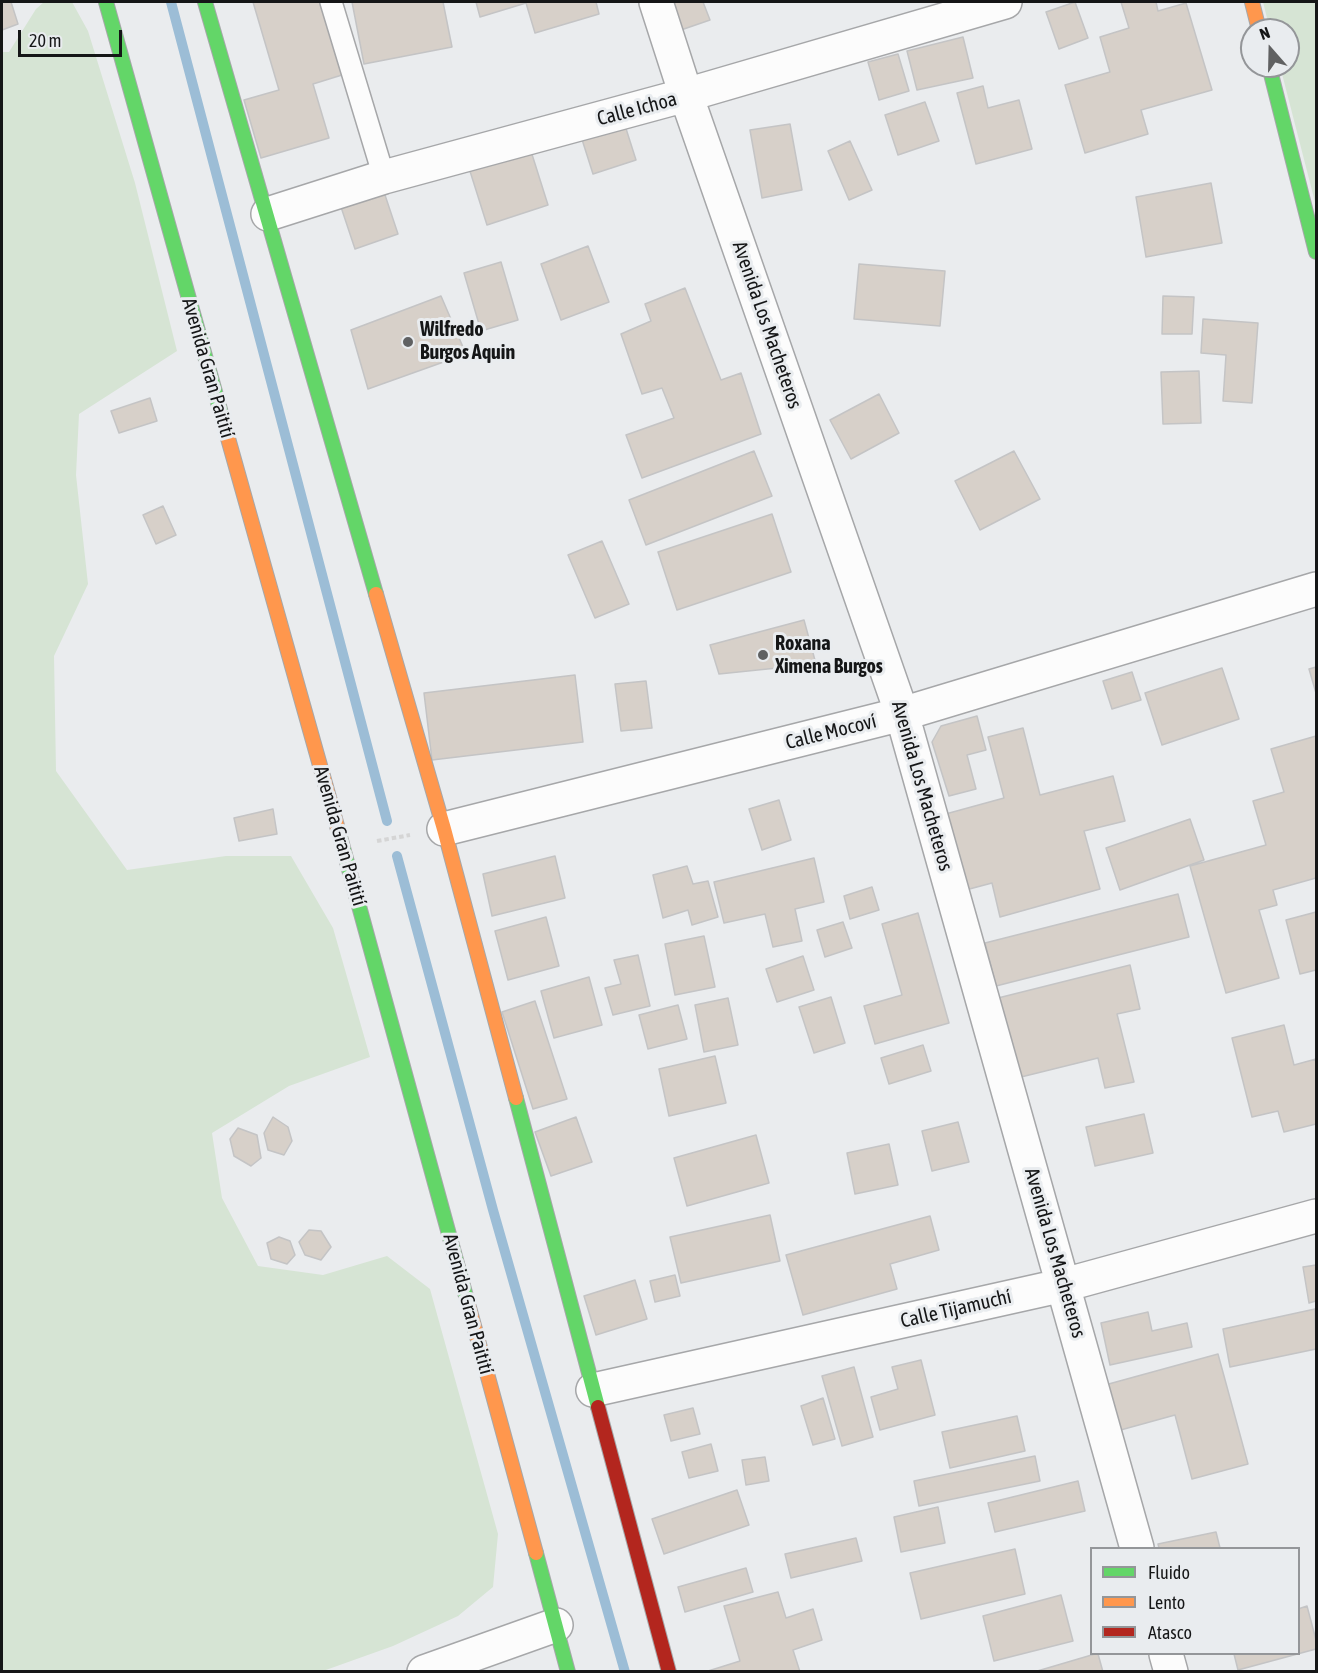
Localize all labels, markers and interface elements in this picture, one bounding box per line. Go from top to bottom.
scale bar [21,18,124,56]
north arrow [1240,18,1300,78]
text: N [1257,23,1272,43]
text: 20 m [29,30,61,51]
street label: Calle Ichoa [595,87,679,131]
street label: Avenida Los Macheteros [727,238,807,412]
street label: Avenida Gran Paitití [177,295,239,441]
place label: Wilfredo Burgos Aquin [420,318,515,365]
marker: Wilfredo Burgos Aquin [401,335,415,349]
place label: Roxana Ximena Burgos [775,632,883,679]
marker: Roxana Ximena Burgos [756,648,770,662]
street label: Avenida Los Macheteros [886,698,958,874]
street label: Calle Mocoví [783,709,879,755]
street label: Avenida Gran Paitití [309,763,371,909]
street label: Avenida Los Macheteros [1019,1165,1091,1341]
street label: Avenida Gran Paitití [438,1231,498,1377]
street label: Calle Tijamuchí [898,1285,1014,1333]
legend [1090,1547,1300,1655]
text: Fluido [1148,1562,1190,1583]
text: Lento [1148,1592,1185,1613]
text: Atasco [1148,1622,1192,1643]

